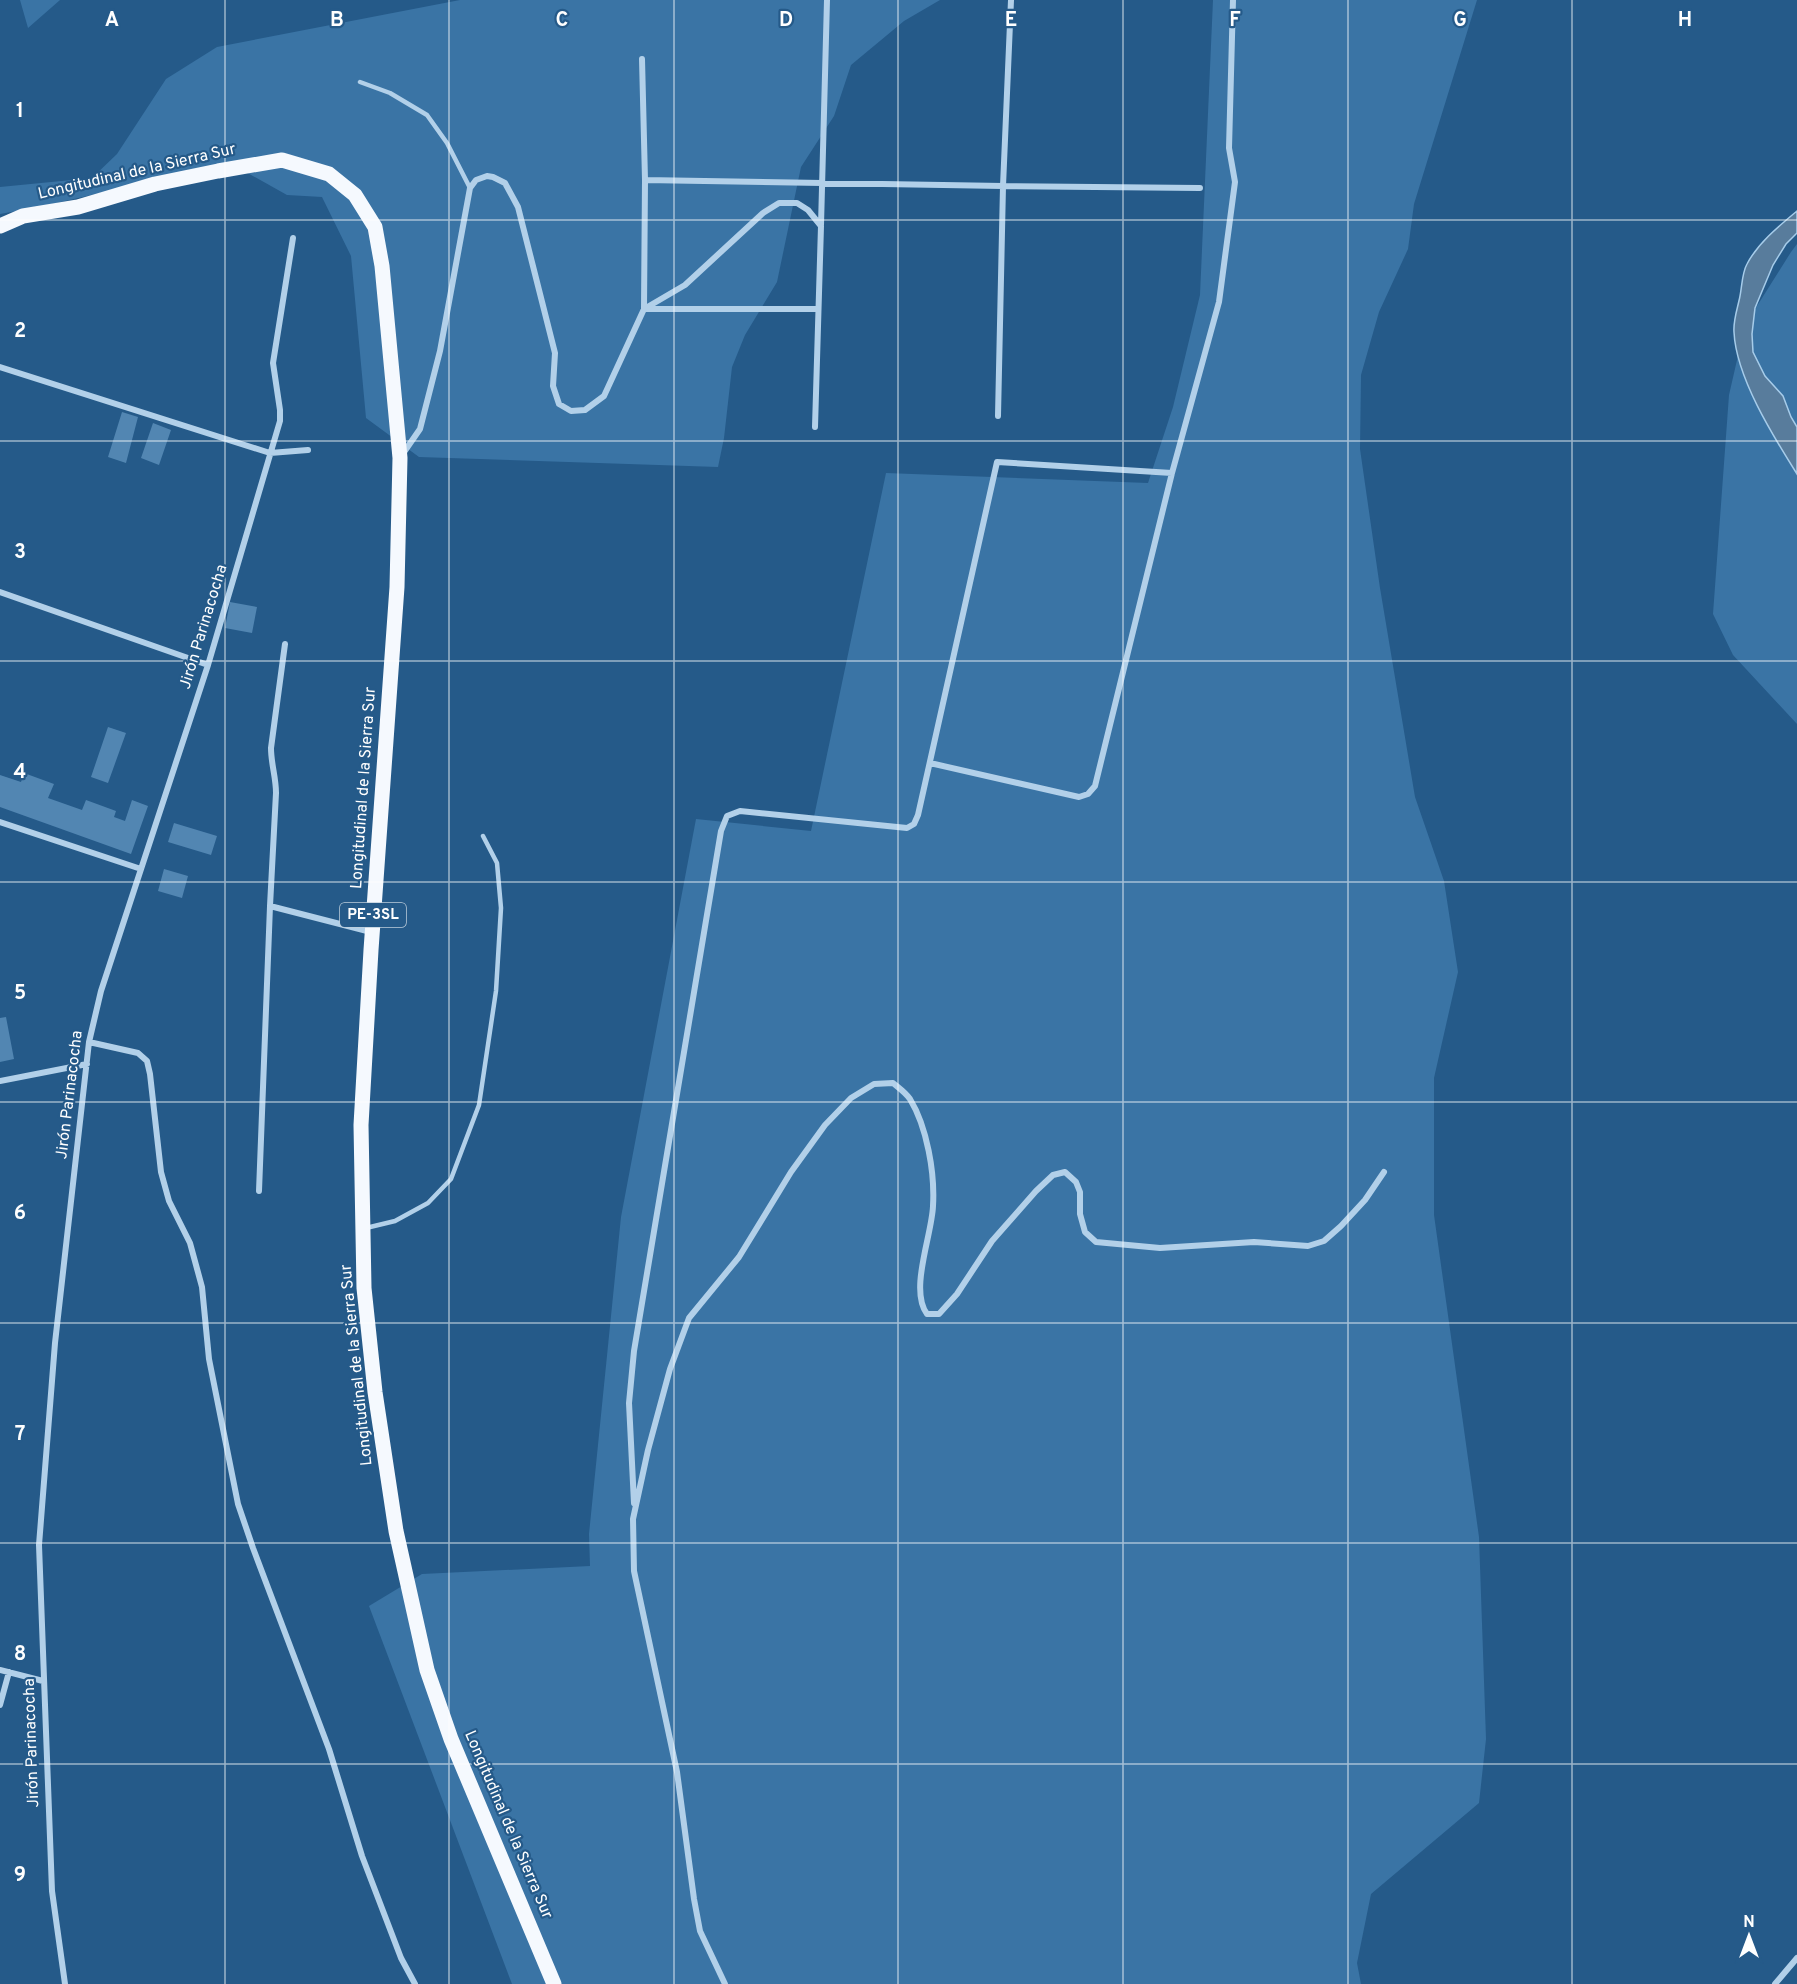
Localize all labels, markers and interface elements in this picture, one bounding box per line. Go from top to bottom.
text: A [105,8,119,34]
text: B [330,8,344,34]
text: C [556,8,568,34]
text: D [779,8,793,34]
text: E [1005,8,1017,34]
text: F [1229,8,1241,34]
text: G [1453,8,1467,34]
text: H [1678,8,1692,34]
text: 1 [16,99,24,125]
street label: Longitudinal de la Sierra Sur [36,139,238,205]
text: 2 [14,319,26,345]
text: 3 [14,540,26,566]
street label: Jirón Parinacocha [176,562,232,692]
street label: Longitudinal de la Sierra Sur [347,686,381,890]
text: 4 [14,760,26,786]
road number: PE-3SL [340,903,406,927]
text: 5 [14,981,26,1007]
street label: Jirón Parinacocha [52,1030,88,1160]
text: 6 [14,1201,26,1227]
street label: Longitudinal de la Sierra Sur [336,1263,378,1467]
text: 7 [15,1422,25,1448]
text: 8 [14,1642,26,1668]
street label: Jirón Parinacocha [20,1678,44,1808]
street label: Longitudinal de la Sierra Sur [459,1728,557,1922]
text: 9 [14,1863,26,1889]
north arrow [1719,1906,1779,1966]
text: N [1743,1913,1755,1933]

